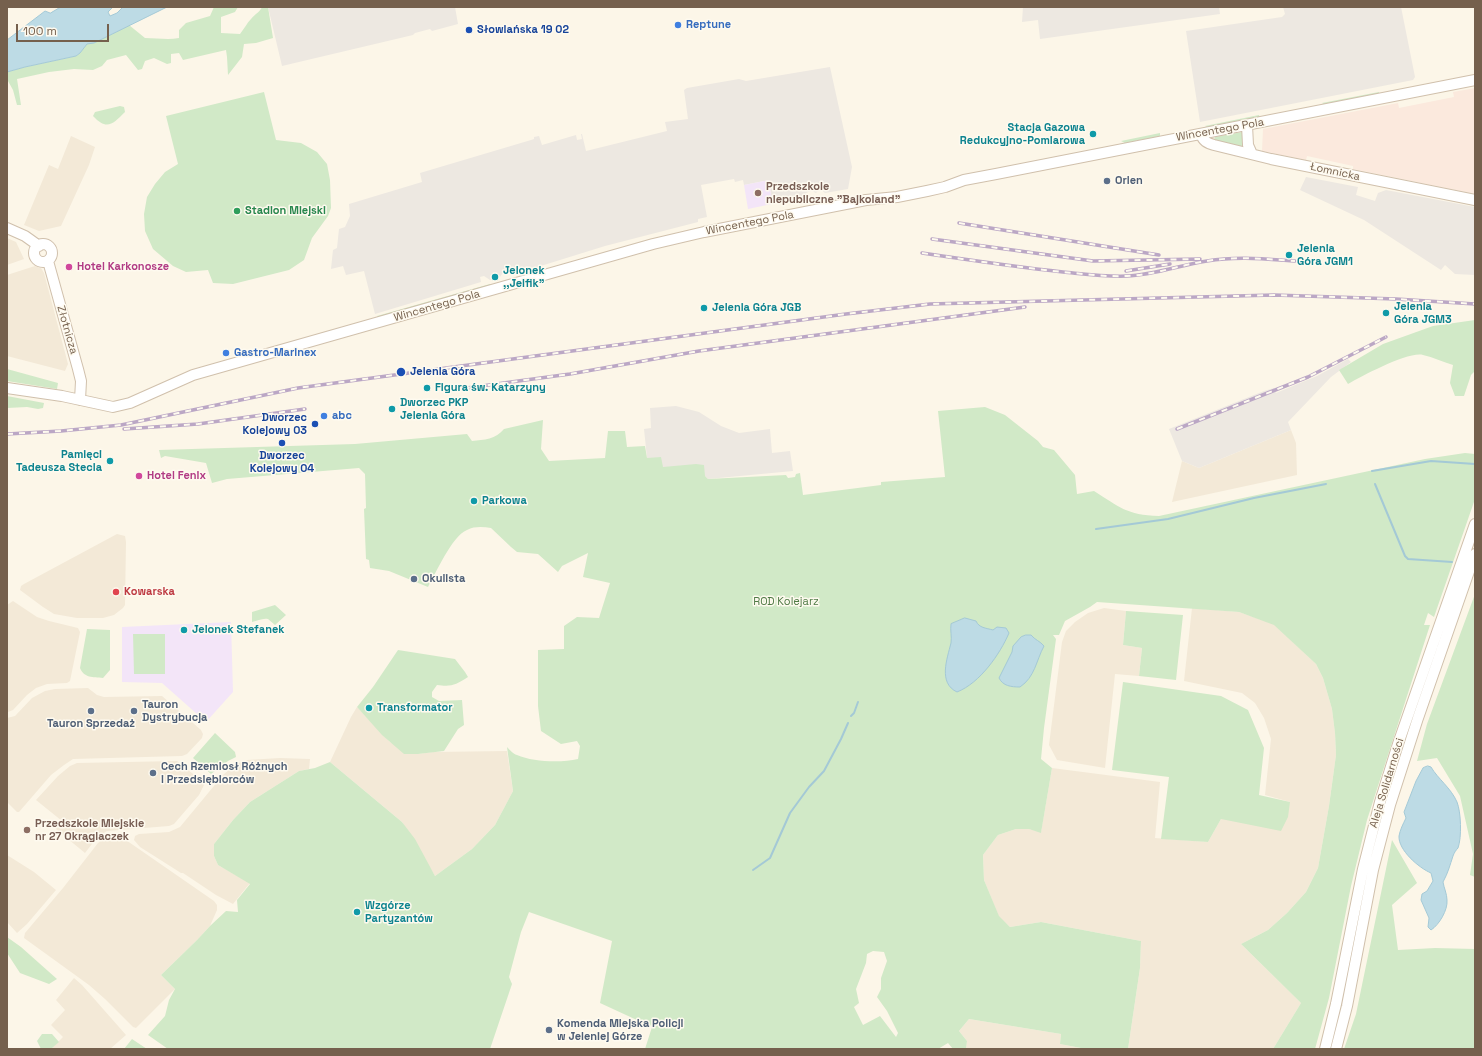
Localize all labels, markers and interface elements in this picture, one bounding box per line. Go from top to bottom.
scale bar [18,16,111,42]
place label: Reptune [686,18,731,32]
marker: Reptune [673,20,683,30]
text: 100 m [23,23,57,39]
place label: Słowiańska 19 02 [477,23,569,37]
marker: Słowiańska 19 02 [464,25,474,35]
street label: Wincentego Pola [1175,116,1265,144]
place label: Stacja Gazowa Redukcyjno-Pomiarowa [960,121,1085,147]
marker: Stacja Gazowa Redukcyjno-Pomiarowa [1088,129,1098,139]
street label: Łomnicka [1309,160,1361,184]
place label: Orlen [1115,174,1143,188]
marker: Orlen [1102,176,1112,186]
place label: Przedszkole niepubliczne "Bajkoland" [766,180,900,206]
marker: Przedszkole niepubliczne "Bajkoland" [753,188,763,198]
place label: Stadion Miejski [245,204,326,218]
marker: Stadion Miejski [232,206,242,216]
street label: Wincentego Pola [705,208,795,238]
place label: Jelenia Góra JGM1 [1297,242,1353,268]
marker: Jelenia Góra JGM1 [1284,250,1294,260]
place label: Hotel Karkonosze [77,260,169,274]
marker: Hotel Karkonosze [64,262,74,272]
place label: Jelonek ,,Jelfik" [503,264,545,290]
marker: Jelonek ,,Jelfik" [490,272,500,282]
street label: Wincentego Pola [392,287,482,325]
place label: Jelenia Góra JGM3 [1394,300,1452,326]
place label: Jelenia Góra JGB [712,301,801,315]
marker: Jelenia Góra JGB [699,303,709,313]
street label: Złotnicza [54,304,80,356]
marker: Jelenia Góra JGM3 [1381,308,1391,318]
place label: Gastro-Marinex [234,346,317,360]
marker: Gastro-Marinex [221,348,231,358]
place label: Jelenia Góra [410,365,475,379]
marker: Jelenia Góra [395,366,407,378]
place label: Figura św. Katarzyny [435,381,546,395]
marker: Figura św. Katarzyny [422,383,432,393]
place label: Dworzec PKP Jelenia Góra [400,396,468,422]
marker: Dworzec PKP Jelenia Góra [387,404,397,414]
place label: abc [332,409,352,423]
place label: Dworzec Kolejowy 03 [243,411,307,437]
marker: abc [319,411,329,421]
marker: Dworzec Kolejowy 03 [310,419,320,429]
marker: Dworzec Kolejowy 04 [277,438,287,448]
place label: Pamięci Tadeusza Stecia [16,448,102,474]
place label: Dworzec Kolejowy 04 [250,449,314,475]
marker: Pamięci Tadeusza Stecia [105,456,115,466]
place label: Hotel Fenix [147,469,206,483]
marker: Hotel Fenix [134,471,144,481]
place label: Parkowa [482,494,527,508]
marker: Parkowa [469,496,479,506]
place label: Okulista [422,572,465,586]
marker: Okulista [409,574,419,584]
place label: Kowarska [124,585,175,599]
marker: Kowarska [111,587,121,597]
park label: ROD Kolejarz [753,595,819,609]
place label: Jelonek Stefanek [192,623,284,637]
marker: Jelonek Stefanek [179,625,189,635]
place label: Tauron Dystrybucja [142,698,207,724]
place label: Transformator [377,701,453,715]
marker: Transformator [364,703,374,713]
marker: Tauron Sprzedaż [86,706,96,716]
marker: Tauron Dystrybucja [129,706,139,716]
place label: Tauron Sprzedaż [47,717,135,731]
street label: Aleja Solidarności [1367,737,1407,829]
place label: Cech Rzemiosł Różnych i Przedsiębiorców [161,760,288,786]
marker: Cech Rzemiosł Różnych i Przedsiębiorców [148,768,158,778]
place label: Przedszkole Miejskie nr 27 Okrąglaczek [35,817,144,843]
marker: Przedszkole Miejskie nr 27 Okrąglaczek [22,825,32,835]
place label: Wzgórze Partyzantów [365,899,433,925]
marker: Wzgórze Partyzantów [352,907,362,917]
place label: Komenda Miejska Policji w Jeleniej Górze [557,1017,683,1043]
marker: Komenda Miejska Policji w Jeleniej Górze [544,1025,554,1035]

